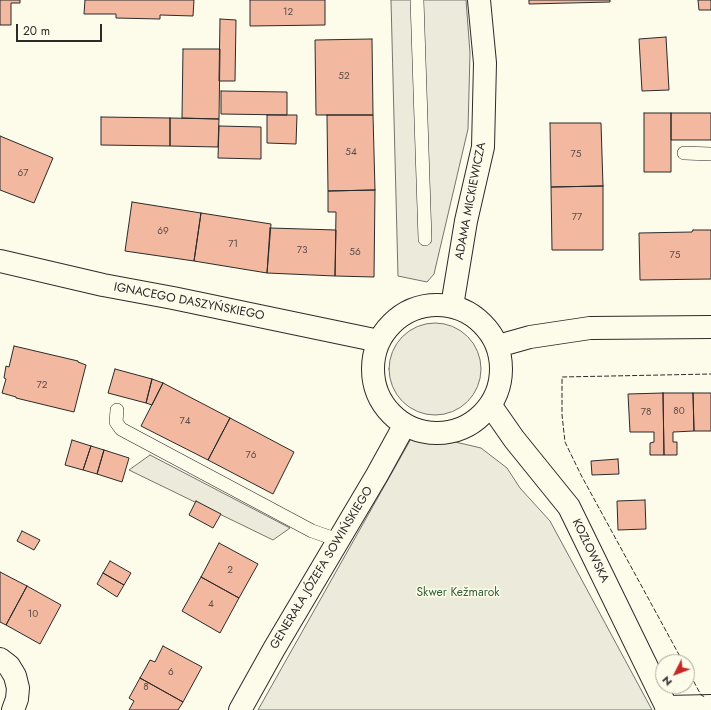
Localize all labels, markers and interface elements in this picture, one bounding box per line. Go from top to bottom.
house number: 12 [283,7,293,19]
scale bar [18,16,104,42]
text: 20 m [23,22,50,40]
house number: 52 [338,71,350,83]
street label: ADAMA MICKIEWICZA [453,141,489,261]
house number: 54 [345,147,357,159]
house number: 75 [571,149,581,161]
house number: 67 [17,168,29,180]
house number: 77 [572,212,582,224]
house number: 69 [157,226,169,238]
house number: 71 [228,239,238,251]
house number: 73 [297,245,307,257]
house number: 56 [349,247,361,259]
house number: 75 [670,250,680,262]
street label: IGNACEGO DASZYŃSKIEGO [112,280,266,324]
house number: 72 [37,380,47,392]
house number: 80 [673,406,685,418]
house number: 78 [641,407,651,419]
house number: 74 [179,416,191,428]
house number: 76 [245,450,257,462]
street label: GENERAŁA JÓZEFA SOWIŃSKIEGO [268,484,376,652]
street label: KOZŁOWSKA [568,517,612,585]
house number: 2 [227,565,233,577]
park label: Skwer Kežmarok [417,586,499,600]
house number: 4 [208,599,214,611]
house number: 10 [28,609,38,621]
north arrow [655,654,695,694]
house number: 6 [168,667,174,679]
text: N [658,673,676,690]
house number: 8 [143,682,149,694]

